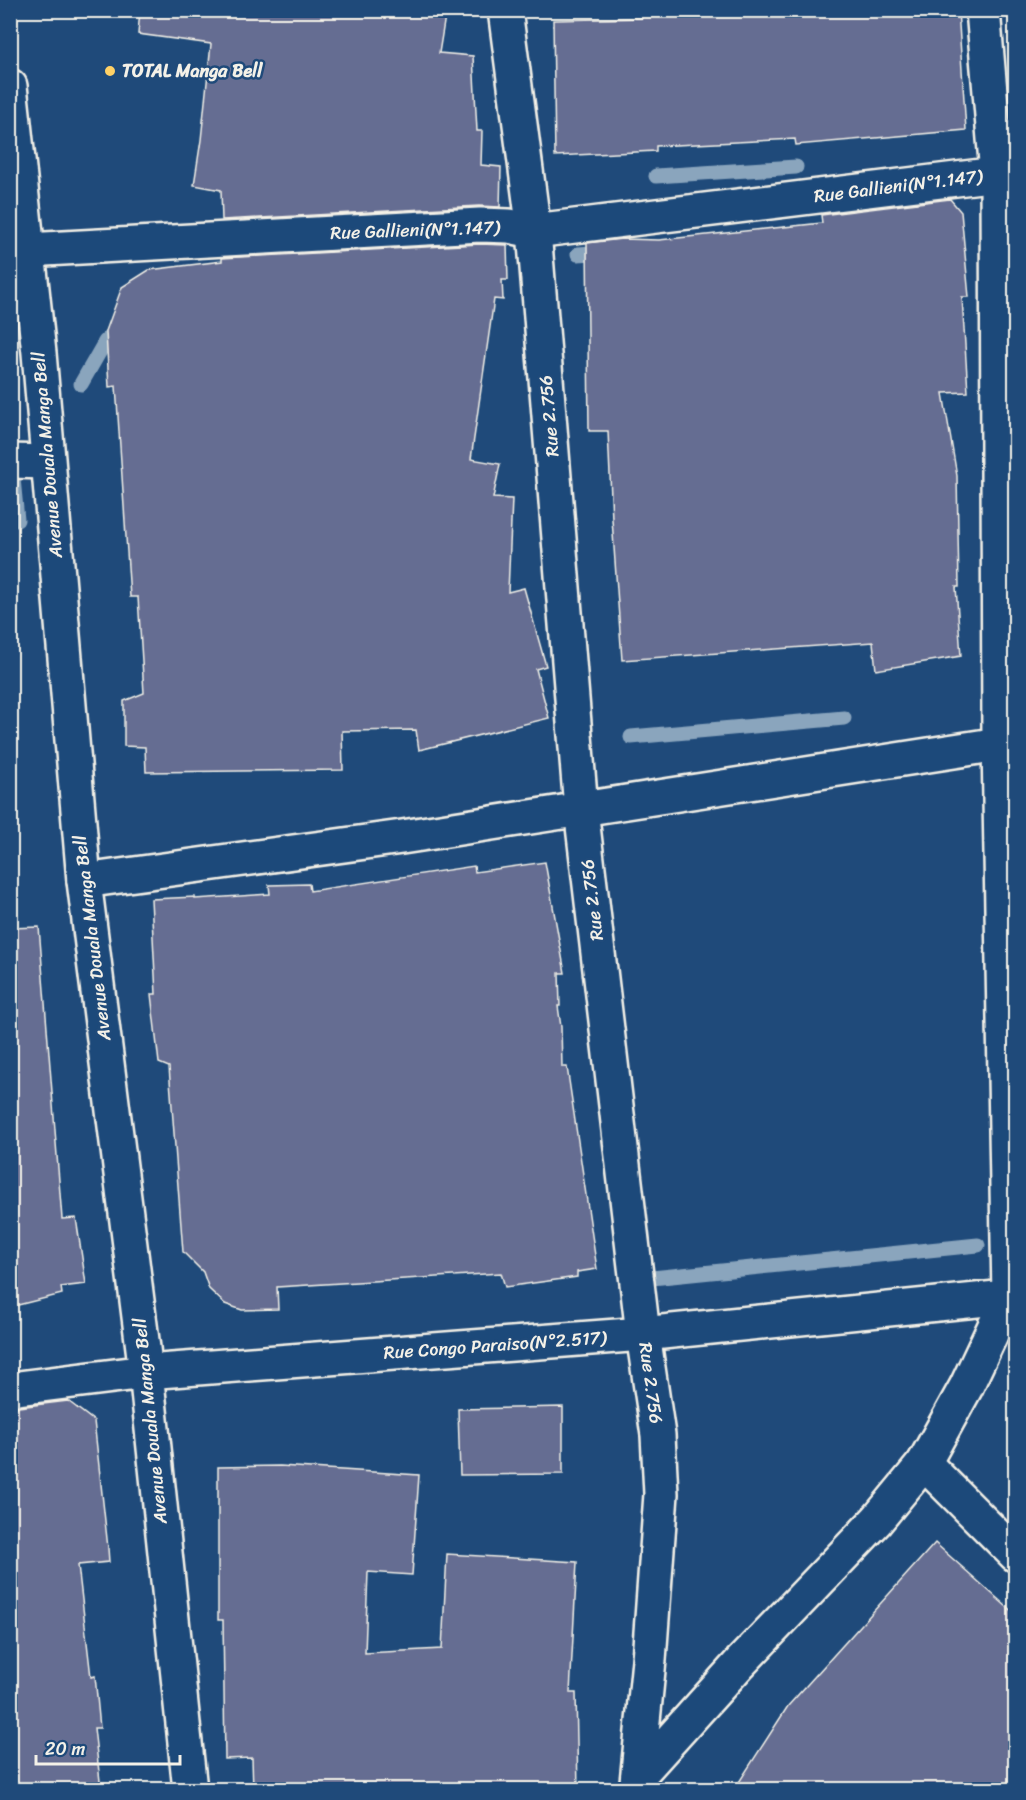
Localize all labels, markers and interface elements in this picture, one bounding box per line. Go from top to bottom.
place label: TOTAL Manga Bell [122,55,263,87]
marker: TOTAL Manga Bell [103,64,117,78]
street label: Rue Gallieni(N°1.147) [812,160,986,212]
street label: Rue Gallieni(N°1.147) [330,211,502,249]
street label: Avenue Douala Manga Bell [22,350,72,560]
street label: Rue 2.756 [529,374,569,458]
street label: Avenue Douala Manga Bell [63,833,121,1044]
street label: Rue 2.756 [571,857,613,943]
street label: Avenue Douala Manga Bell [123,1316,177,1527]
street label: Rue Congo Paraiso(N°2.517) [383,1321,609,1369]
street label: Rue 2.756 [629,1340,673,1426]
scale bar [36,1728,180,1766]
text: 20 m [45,1733,85,1765]

